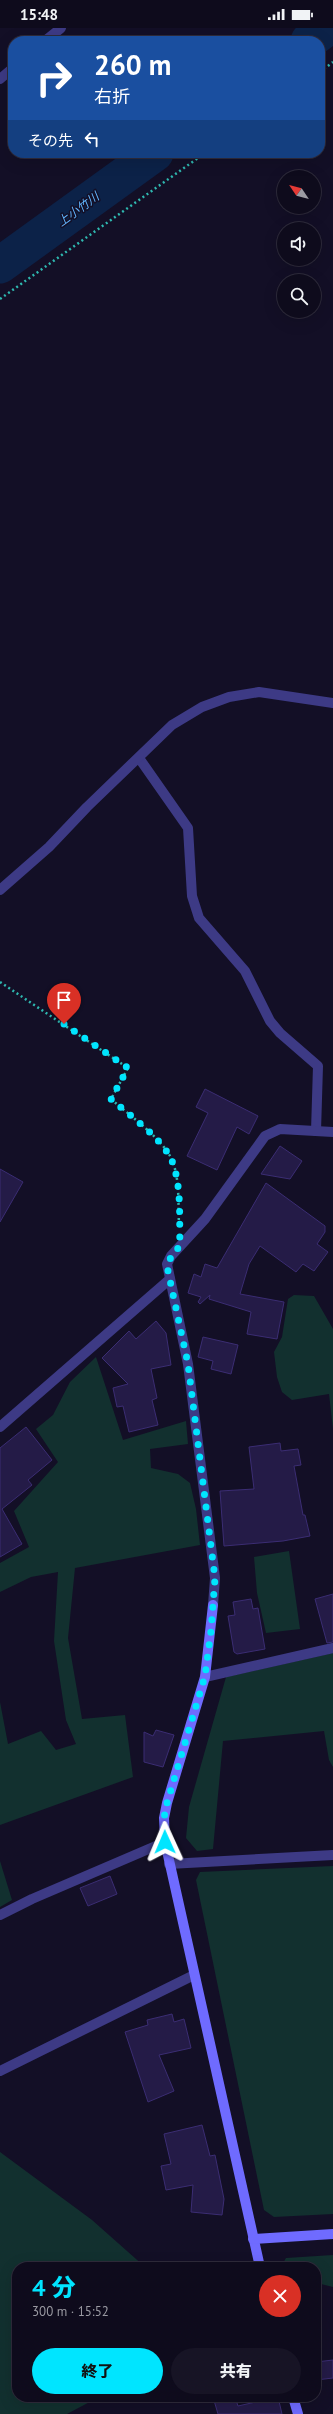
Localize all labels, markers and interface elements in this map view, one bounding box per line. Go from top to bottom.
text: 15:48 [20,5,58,24]
text: 260 m [94,46,171,83]
icon: right [28,52,80,104]
text: 右折 [94,85,130,108]
icon: left [81,128,103,150]
text: その先 [28,131,73,150]
north arrow [277,170,321,214]
map controls [277,170,321,318]
water label: 上小竹川 [54,188,103,229]
button: sound [277,222,321,266]
button: search [277,274,321,318]
pin [47,983,81,1024]
icon: arrive [53,989,75,1011]
position arrow [144,1821,186,1863]
text: 4 分 [32,2272,76,2303]
button: close [259,2275,301,2317]
text: 300 m · 15:52 [32,2303,109,2320]
button: 終了 [32,2348,163,2394]
button: 共有 [171,2348,301,2394]

